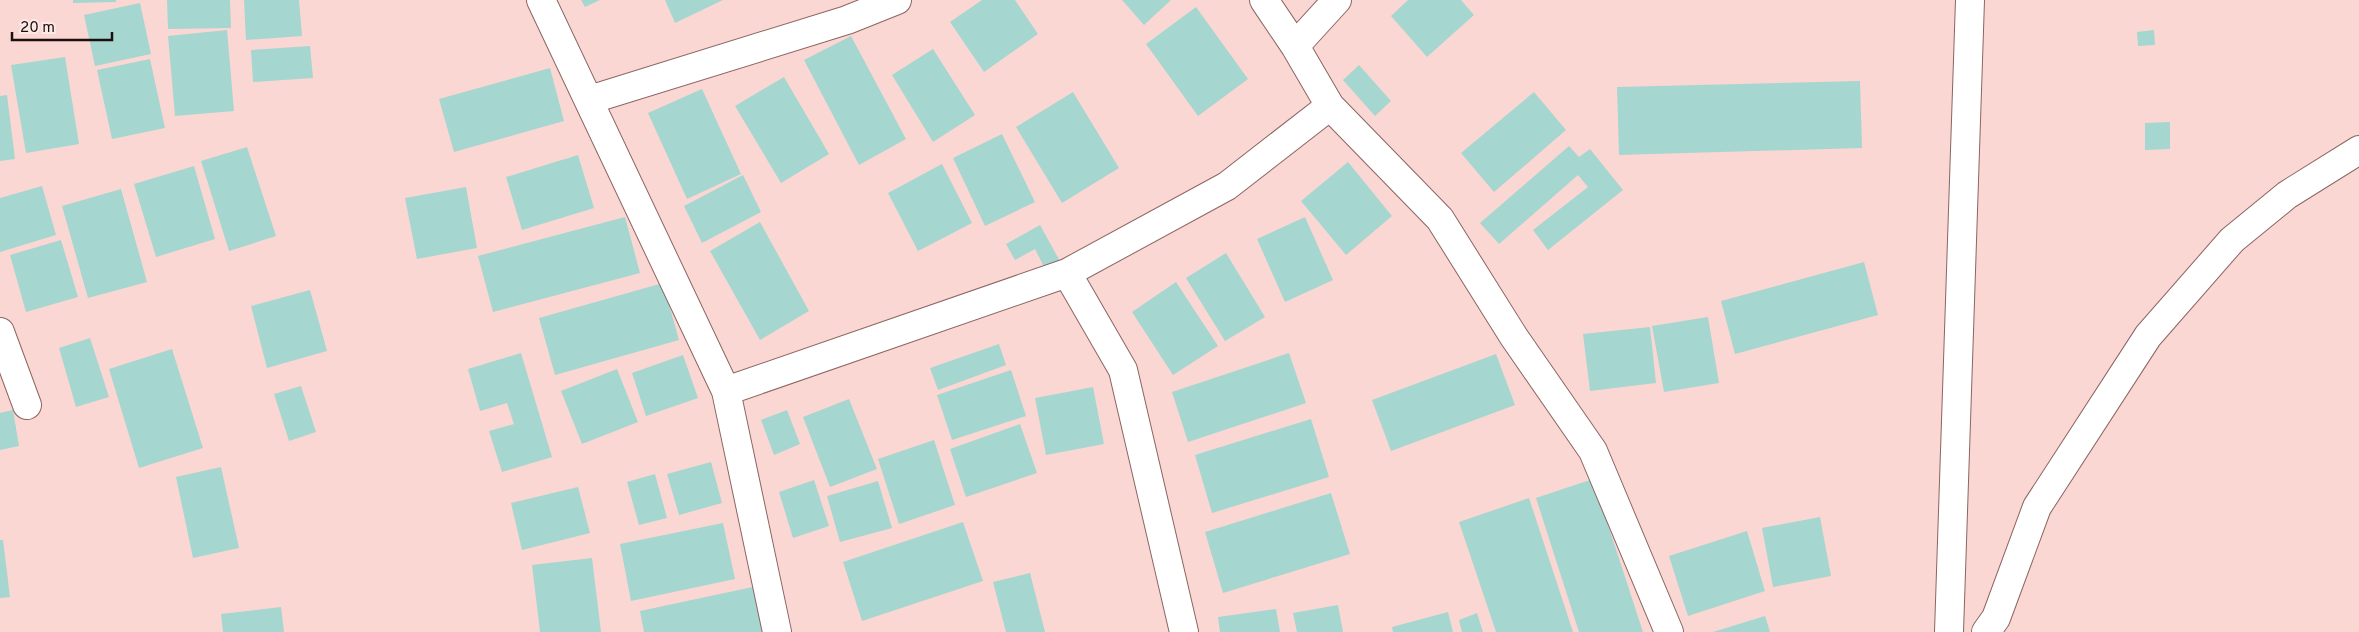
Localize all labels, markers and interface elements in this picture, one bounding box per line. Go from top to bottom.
scale bar [12,10,112,42]
text: 20 m [20,19,55,38]

